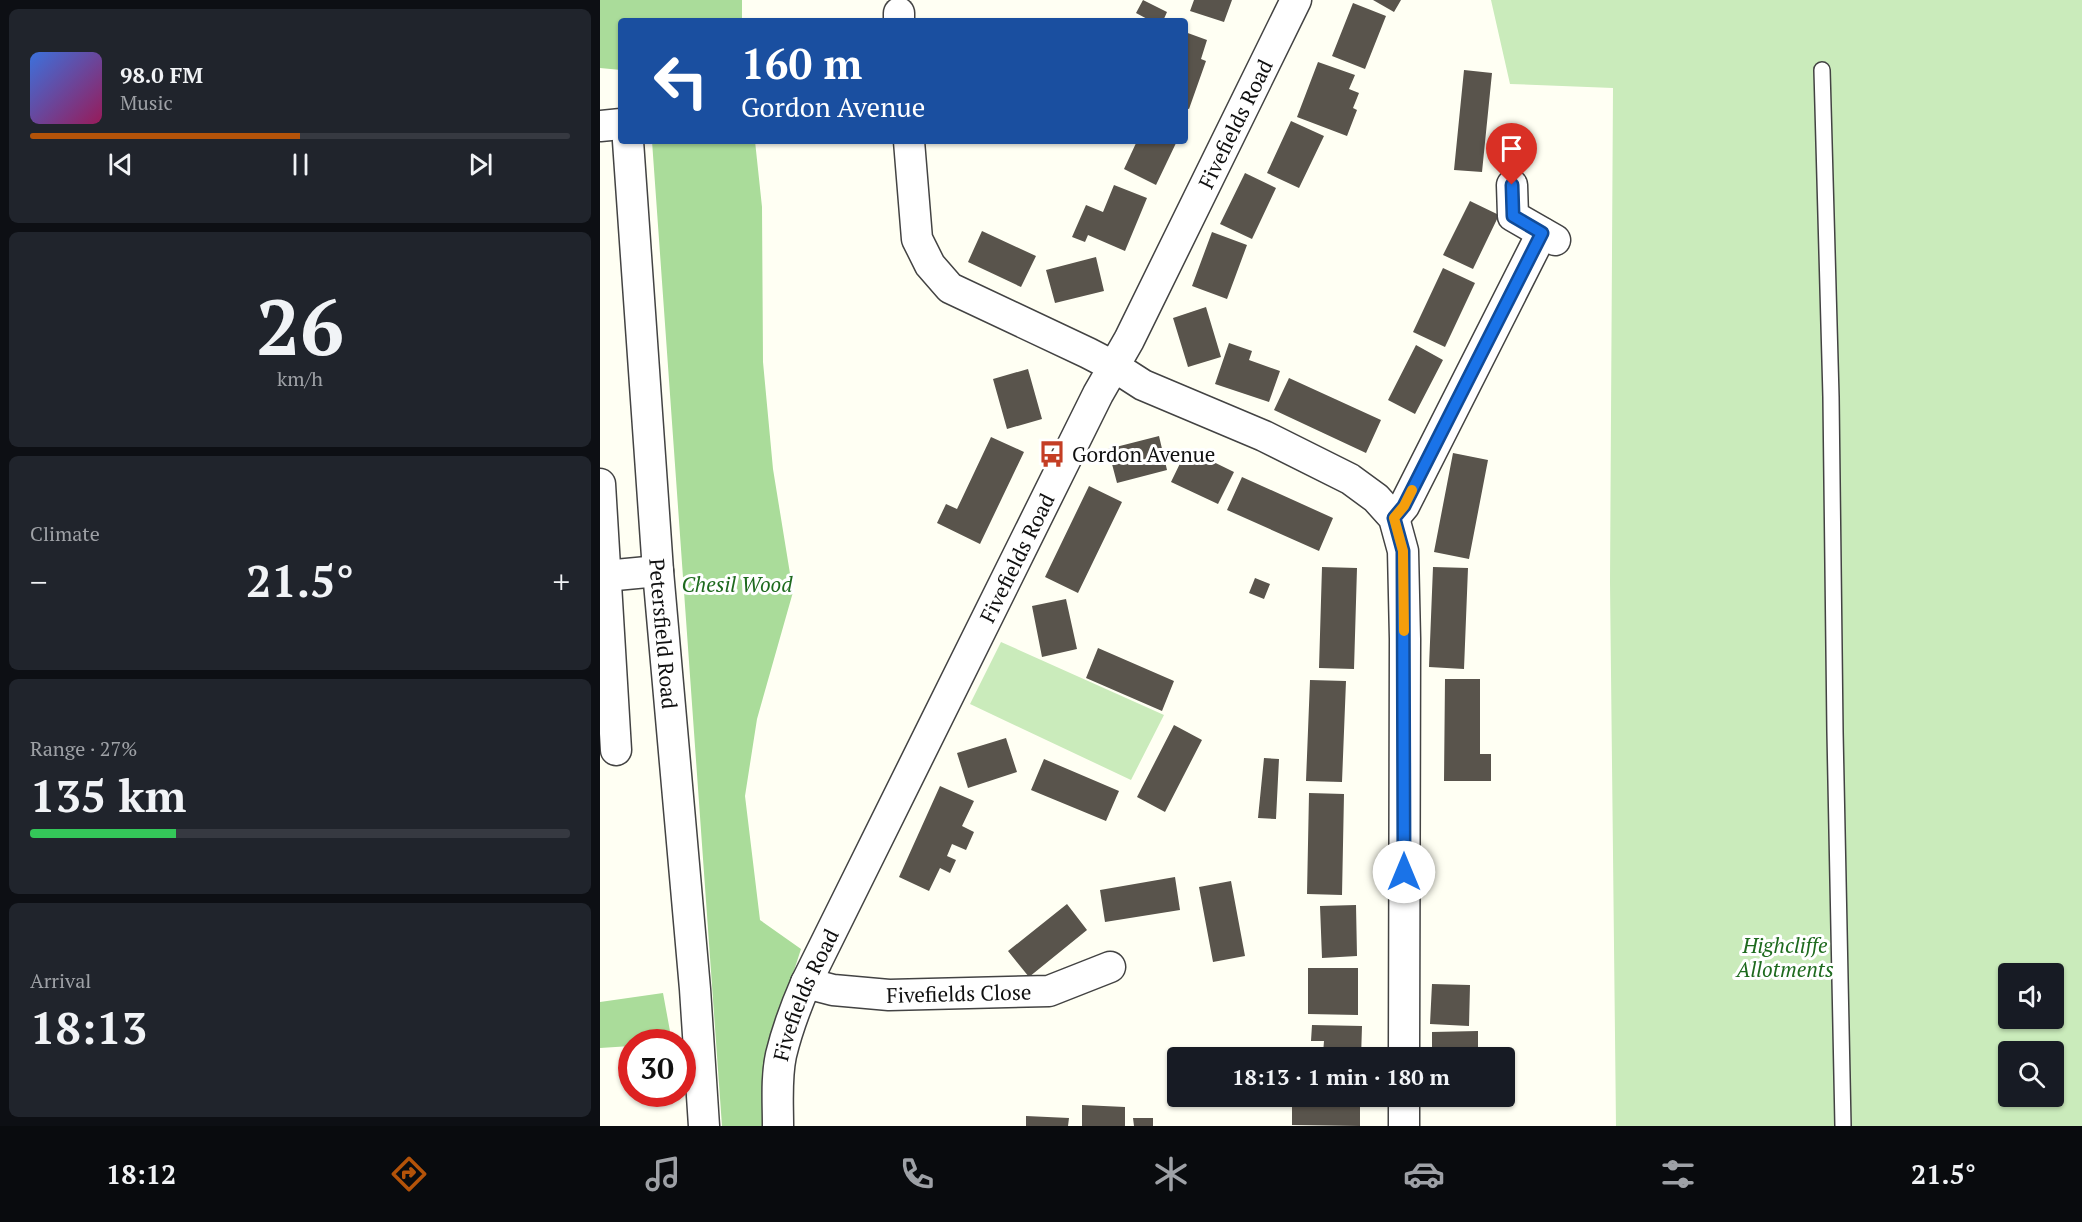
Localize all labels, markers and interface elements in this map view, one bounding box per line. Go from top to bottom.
text: 160 m [741,35,862,91]
icon: left [642,42,720,120]
street label: Fivefields Road [1192,54,1279,193]
text: 98.0 FM [120,60,203,89]
text: Music [120,89,173,116]
text: Gordon Avenue [741,89,925,125]
pin [1486,123,1537,185]
icon: arrive [1495,132,1528,165]
icon: previous [104,148,137,181]
icon: pause [284,148,317,181]
icon: next [464,148,497,181]
text: 26 [256,274,344,377]
text: km/h [277,365,323,392]
bus stop icon: Gordon Avenue [1037,439,1067,469]
place label: Gordon Avenue [1072,440,1215,468]
street label: Fivefields Road [973,488,1061,627]
text: Climate [30,520,100,547]
text: 21.5° [246,550,354,610]
street label: Petersfield Road [643,557,684,711]
text: − [30,560,48,603]
text: + [552,560,570,603]
park label: Chesil Wood [681,570,793,598]
text: Range · 27% [30,735,137,762]
text: 135 km [30,765,186,825]
position arrow [1372,840,1436,904]
street label: Fivefields Road [766,924,845,1064]
park label: Highcliffe Allotments [1734,931,1834,983]
map controls [1998,963,2064,1107]
button: sound [1998,963,2064,1029]
text: Arrival [30,967,91,994]
street label: Fivefields Close [886,977,1032,1009]
text: 18:13 [30,997,147,1057]
speed limit sign: 30 [618,1029,696,1107]
button: search [1998,1041,2064,1107]
text: 18:13 · 1 min · 180 m [1232,1062,1450,1091]
icon: directions [388,1153,430,1195]
icon: music [642,1153,684,1195]
icon: phone [896,1153,938,1195]
icon: climate [1150,1153,1192,1195]
icon: car [1403,1153,1445,1195]
icon: filters [1657,1153,1699,1195]
text: 18:12 [106,1156,176,1192]
text: 21.5° [1911,1156,1976,1192]

